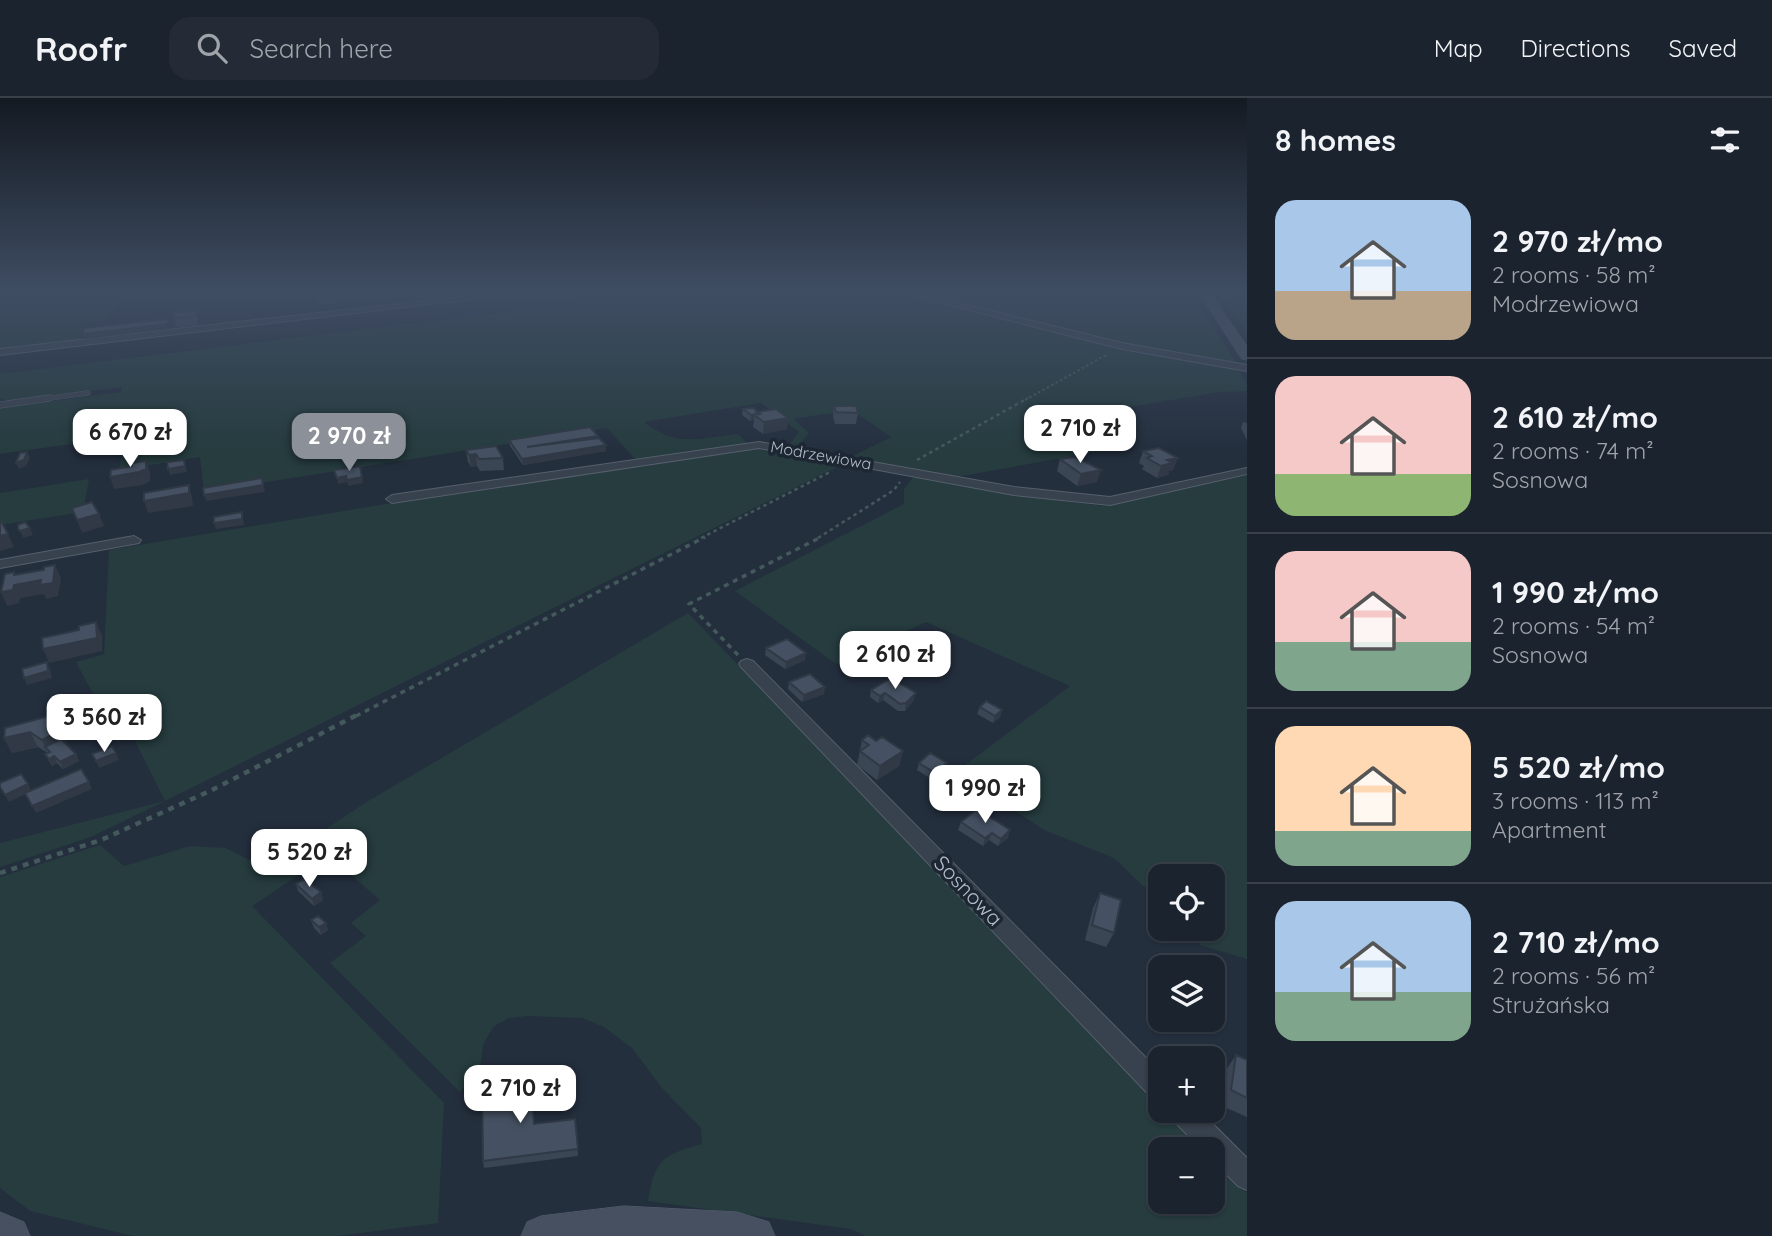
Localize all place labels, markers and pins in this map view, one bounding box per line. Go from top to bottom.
pin: 2 710 zł [1008,406,1152,465]
pin: 6 670 zł [58,410,202,469]
pin: 2 970 zł [277,414,421,473]
pin: 2 610 zł [823,632,967,691]
pin: 3 560 zł [32,694,176,754]
pin: 1 990 zł [913,766,1057,825]
pin: 5 520 zł [237,830,381,889]
pin: 2 710 zł [448,1066,592,1125]

